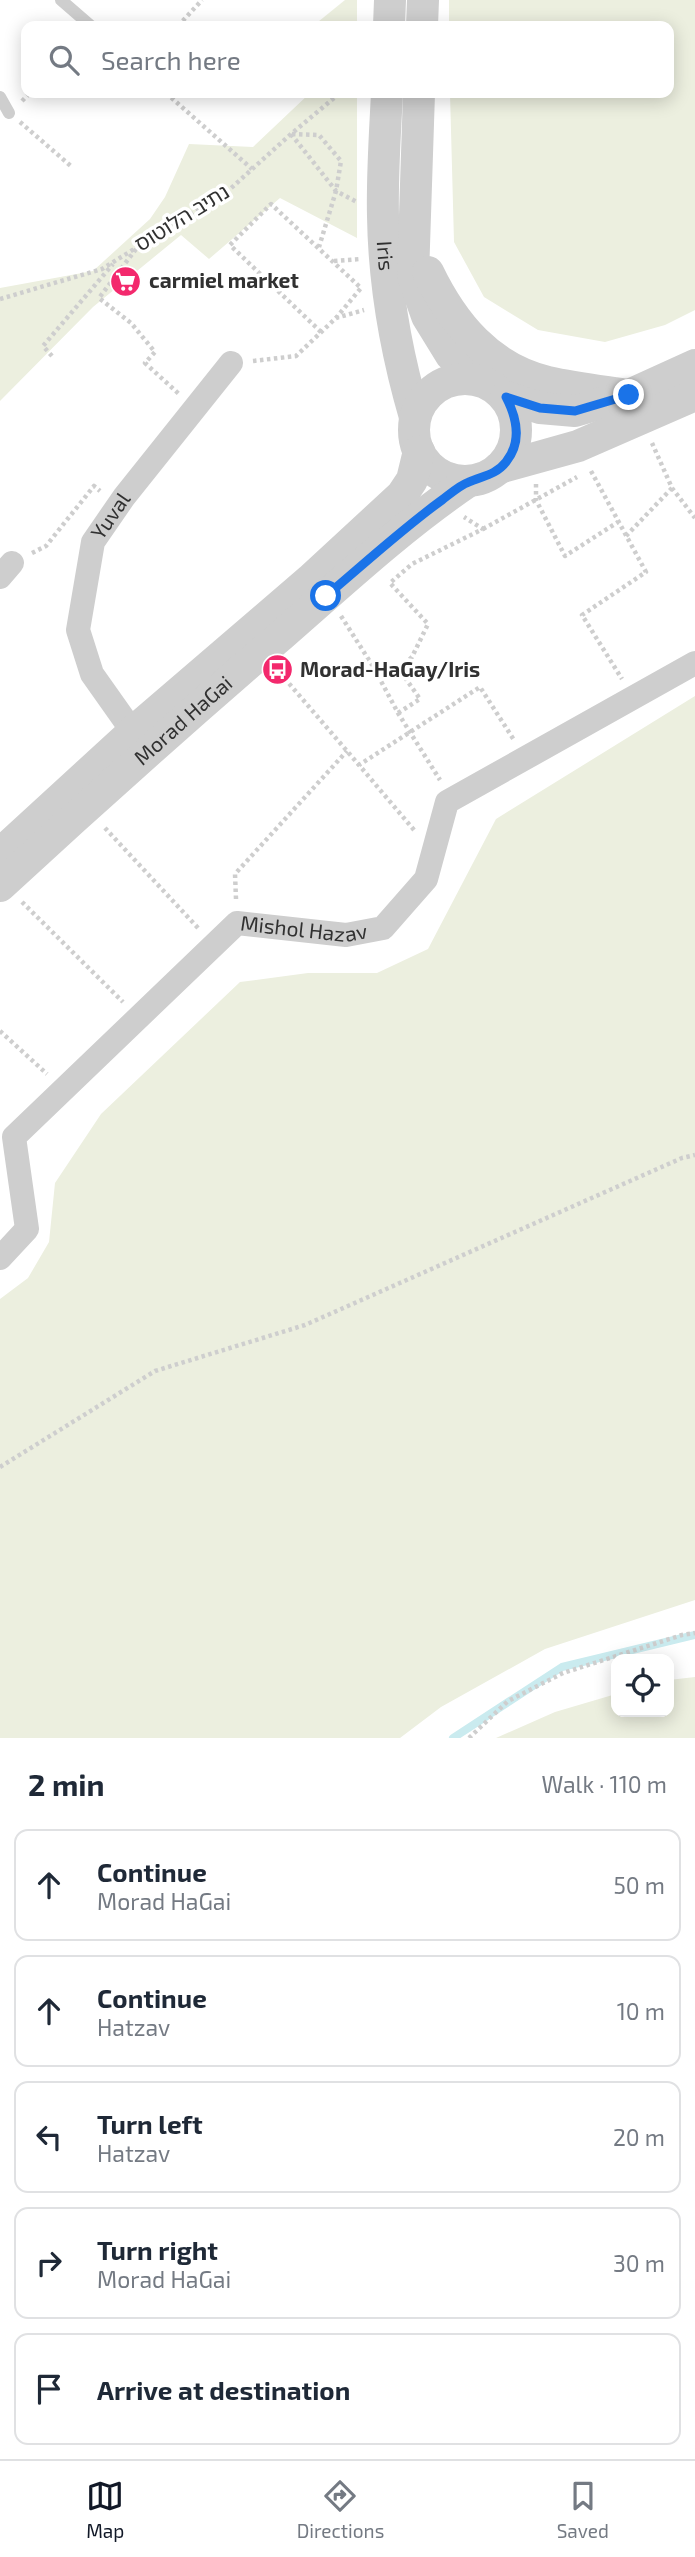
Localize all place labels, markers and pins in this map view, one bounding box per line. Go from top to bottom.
supermarket icon: carmiel market [109,264,143,298]
place label: carmiel market [149,267,299,292]
bus stop icon: Morad-HaGay/Iris [260,653,294,687]
place label: Morad-HaGay/Iris [300,656,480,682]

